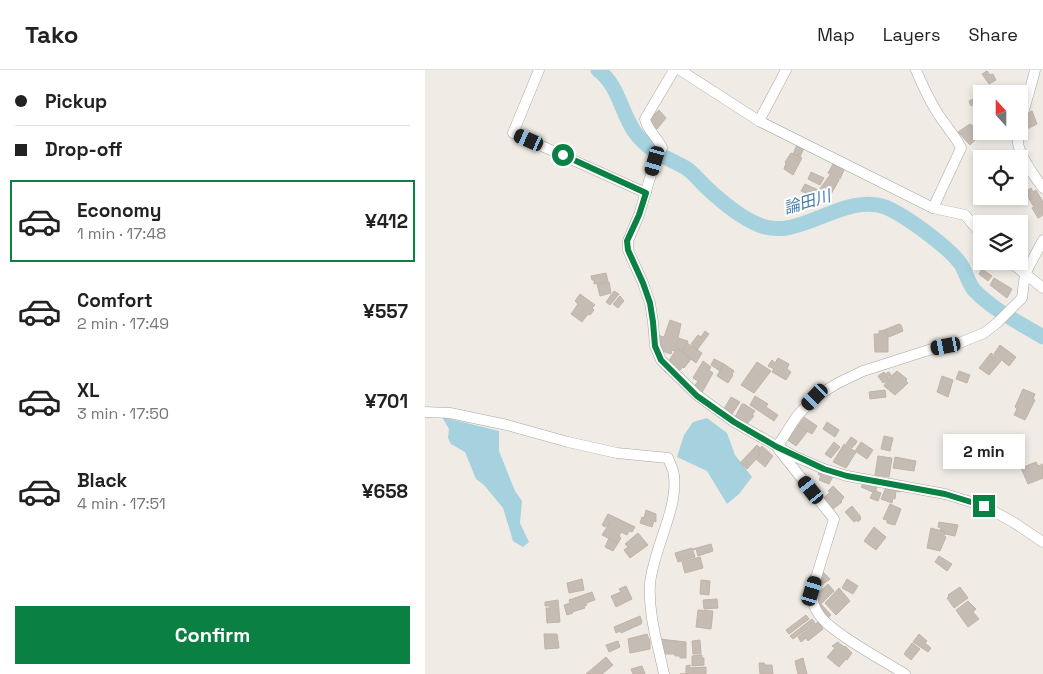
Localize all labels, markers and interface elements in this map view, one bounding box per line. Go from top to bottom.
text: Tako [25,19,78,50]
text: Map [817,23,855,46]
text: Layers [883,23,940,46]
text: Share [968,23,1018,46]
north arrow [973,85,1027,140]
map controls [973,85,1028,270]
text: Pickup [45,89,107,114]
car [512,127,545,153]
text: Drop-off [45,137,123,162]
route start [552,144,574,166]
car [643,145,666,177]
button: locate [973,150,1028,205]
water label: 論田川 [781,185,835,219]
text: Economy [77,198,161,223]
icon: car [17,199,62,244]
text: ¥412 [365,209,408,234]
button: layers [973,215,1028,270]
text: 1 min · 17:48 [77,223,166,244]
text: Comfort [77,288,153,313]
icon: car [17,289,62,334]
text: ¥557 [363,299,408,324]
text: 2 min · 17:49 [77,313,169,334]
car [929,336,962,356]
text: XL [77,378,100,403]
icon: car [17,379,62,424]
car [799,381,830,413]
text: ¥701 [365,389,408,414]
text: 3 min · 17:50 [77,403,169,424]
callout: 2 min [943,434,1025,468]
text: 2 min [963,441,1005,462]
text: Black [77,468,127,493]
icon: car [17,469,62,514]
car [795,474,826,506]
text: ¥658 [362,479,408,504]
text: 4 min · 17:51 [77,493,166,514]
route end [973,495,995,517]
car [800,574,823,608]
button: Confirm [15,606,410,664]

